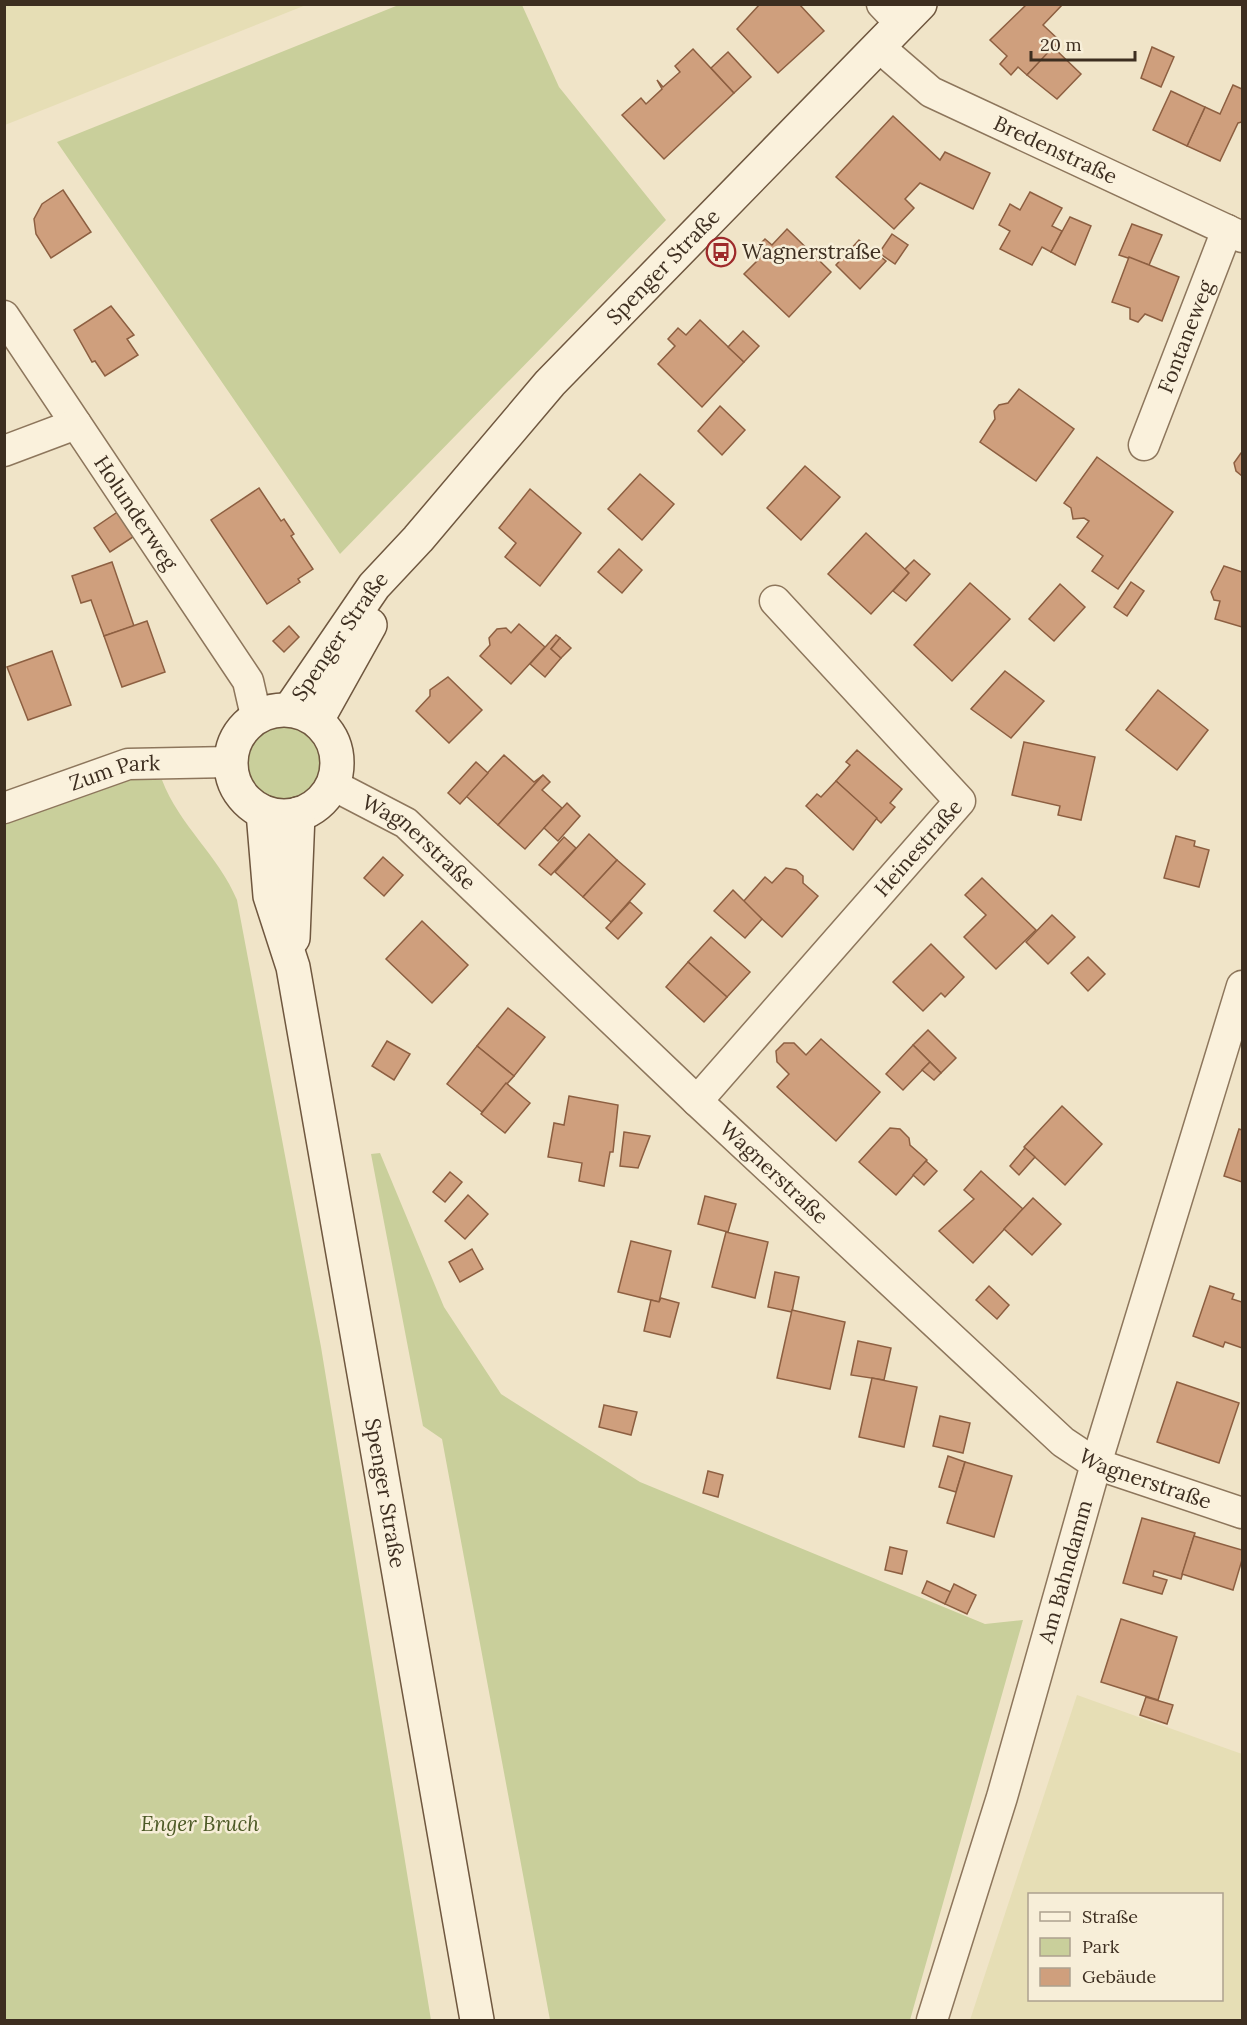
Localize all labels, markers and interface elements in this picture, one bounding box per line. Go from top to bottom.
scale bar [1031,24,1134,62]
text: 20 m [1040,33,1082,56]
street label: Bredenstraße [990,109,1122,190]
street label: Spenger Straße [600,203,726,330]
bus stop icon: Wagnerstraße [705,236,737,268]
place label: Wagnerstraße [742,238,881,265]
street label: Fontaneweg [1151,276,1219,397]
street label: Holunderweg [88,450,184,575]
street label: Spenger Straße [285,566,394,706]
street label: Zum Park [66,749,161,797]
street label: Wagnerstraße [358,788,482,895]
street label: Heinestraße [868,794,968,902]
street label: Wagnerstraße [714,1115,834,1230]
street label: Spenger Straße [359,1416,412,1570]
street label: Wagnerstraße [1074,1442,1215,1515]
street label: Am Bahndamm [1032,1496,1098,1647]
park label: Enger Bruch [141,1810,259,1837]
legend [1028,1893,1223,2001]
text: Straße [1082,1905,1138,1928]
text: Park [1082,1935,1120,1958]
text: Gebäude [1082,1965,1157,1988]

